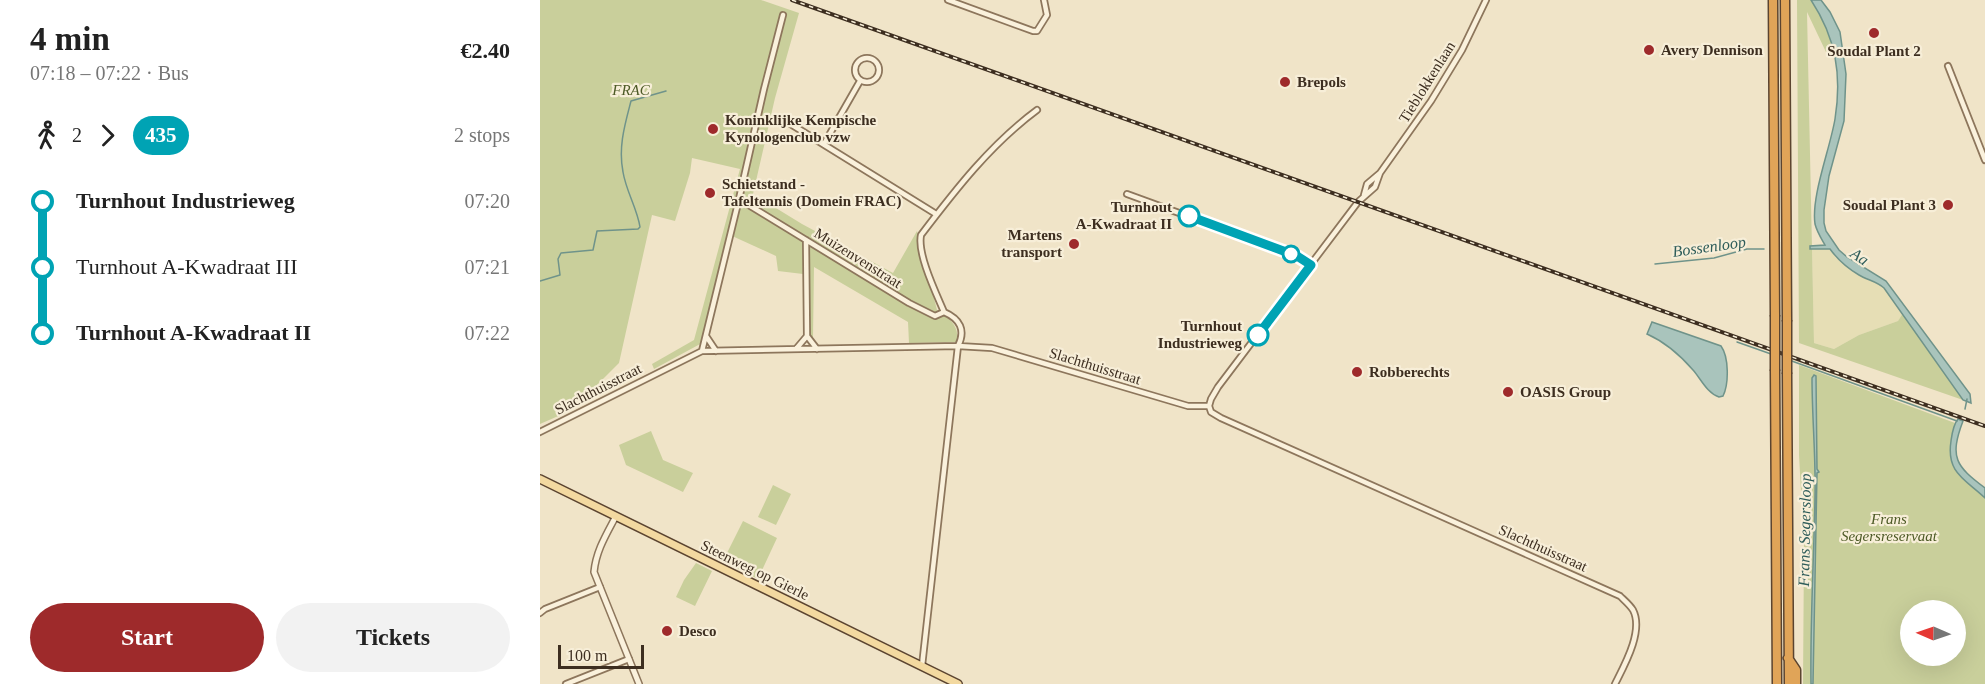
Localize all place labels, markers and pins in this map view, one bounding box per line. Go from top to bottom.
marker: Soudal Plant 2 [1867,26,1881,40]
place label: Avery Dennison [1661,42,1763,58]
marker: Avery Dennison [1642,43,1656,57]
place label: Soudal Plant 2 [1827,43,1921,59]
place label: Brepols [1297,74,1346,90]
marker: Brepols [1278,75,1292,89]
place label: Koninklijke Kempische Kynologenclub vzw [725,112,877,145]
marker: Koninklijke Kempische Kynologenclub vzw [706,122,720,136]
place label: Schietstand - Tafeltennis (Domein FRAC) [722,176,901,210]
marker: Schietstand - Tafeltennis (Domein FRAC) [703,186,717,200]
place label: Soudal Plant 3 [1843,197,1936,213]
marker: Soudal Plant 3 [1941,198,1955,212]
place label: Turnhout A-Kwadraat II [1076,199,1172,232]
marker: Turnhout A-Kwadraat II [1178,205,1200,227]
place label: Martens transport [1001,227,1062,260]
marker: Martens transport [1067,237,1081,251]
unlabelled marker [1282,245,1300,263]
place label: Turnhout Industrieweg [1158,318,1242,351]
marker: Turnhout Industrieweg [1247,324,1269,346]
place label: Robberechts [1369,364,1450,380]
marker: Robberechts [1350,365,1364,379]
place label: OASIS Group [1520,384,1611,400]
marker: OASIS Group [1501,385,1515,399]
place label: Desco [679,623,717,639]
marker: Desco [660,624,674,638]

